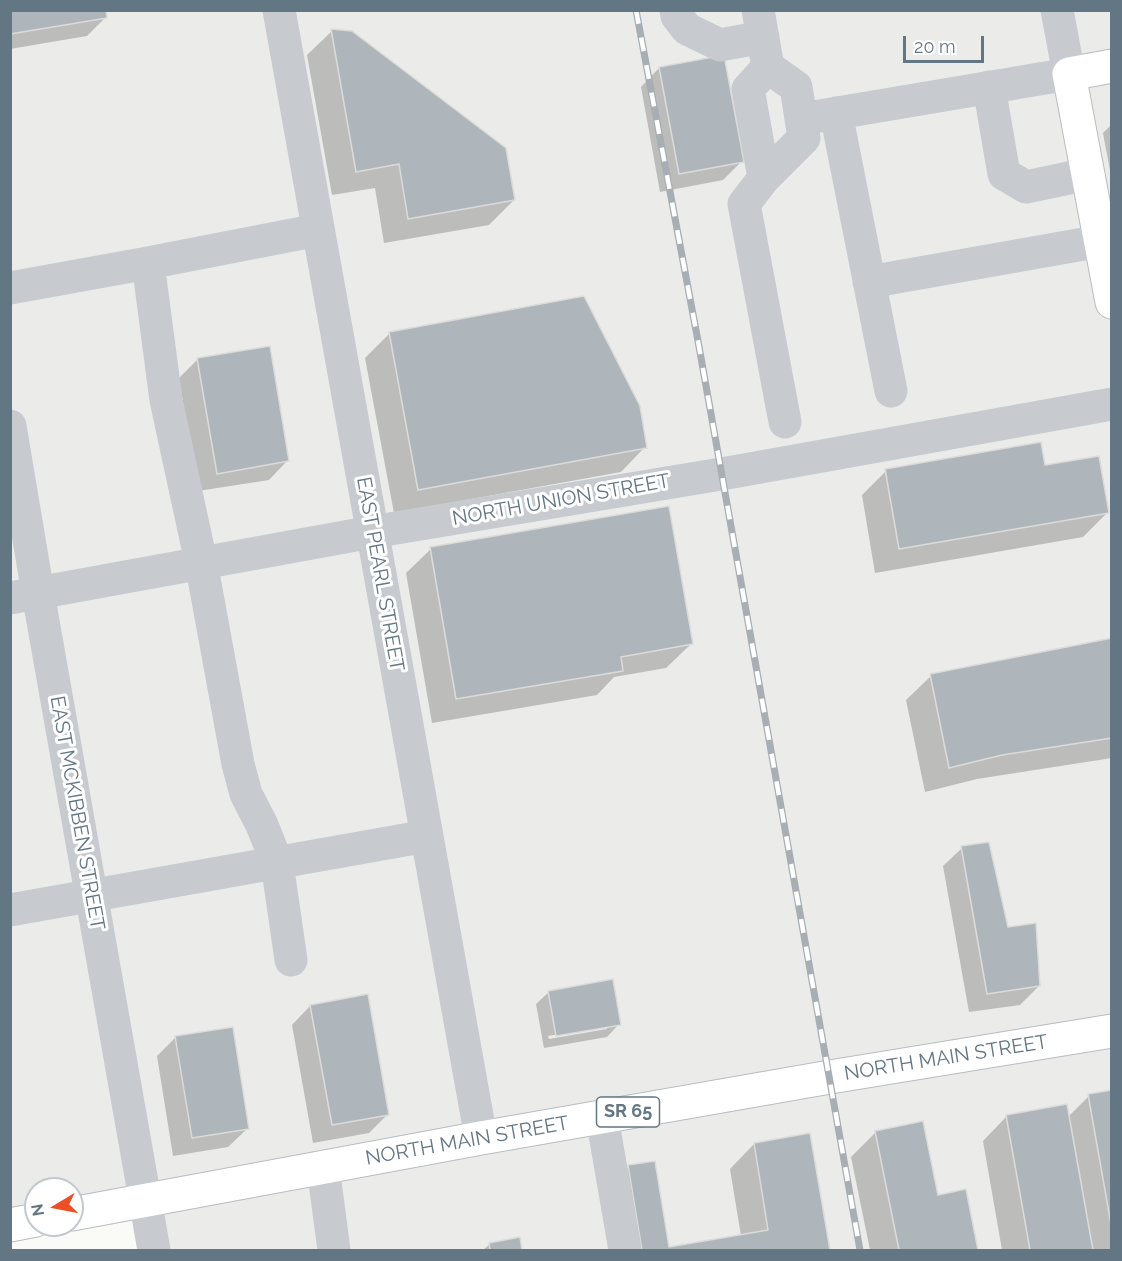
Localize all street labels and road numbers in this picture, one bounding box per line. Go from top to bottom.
street label: NORTH UNION STREET [450,469,672,531]
street label: EAST PEARL STREET [351,475,409,673]
street label: EAST MCKIBBEN STREET [45,694,109,932]
street label: NORTH MAIN STREET [842,1030,1050,1086]
road number: SR 65 [596,1097,660,1127]
street label: NORTH MAIN STREET [364,1111,570,1171]

